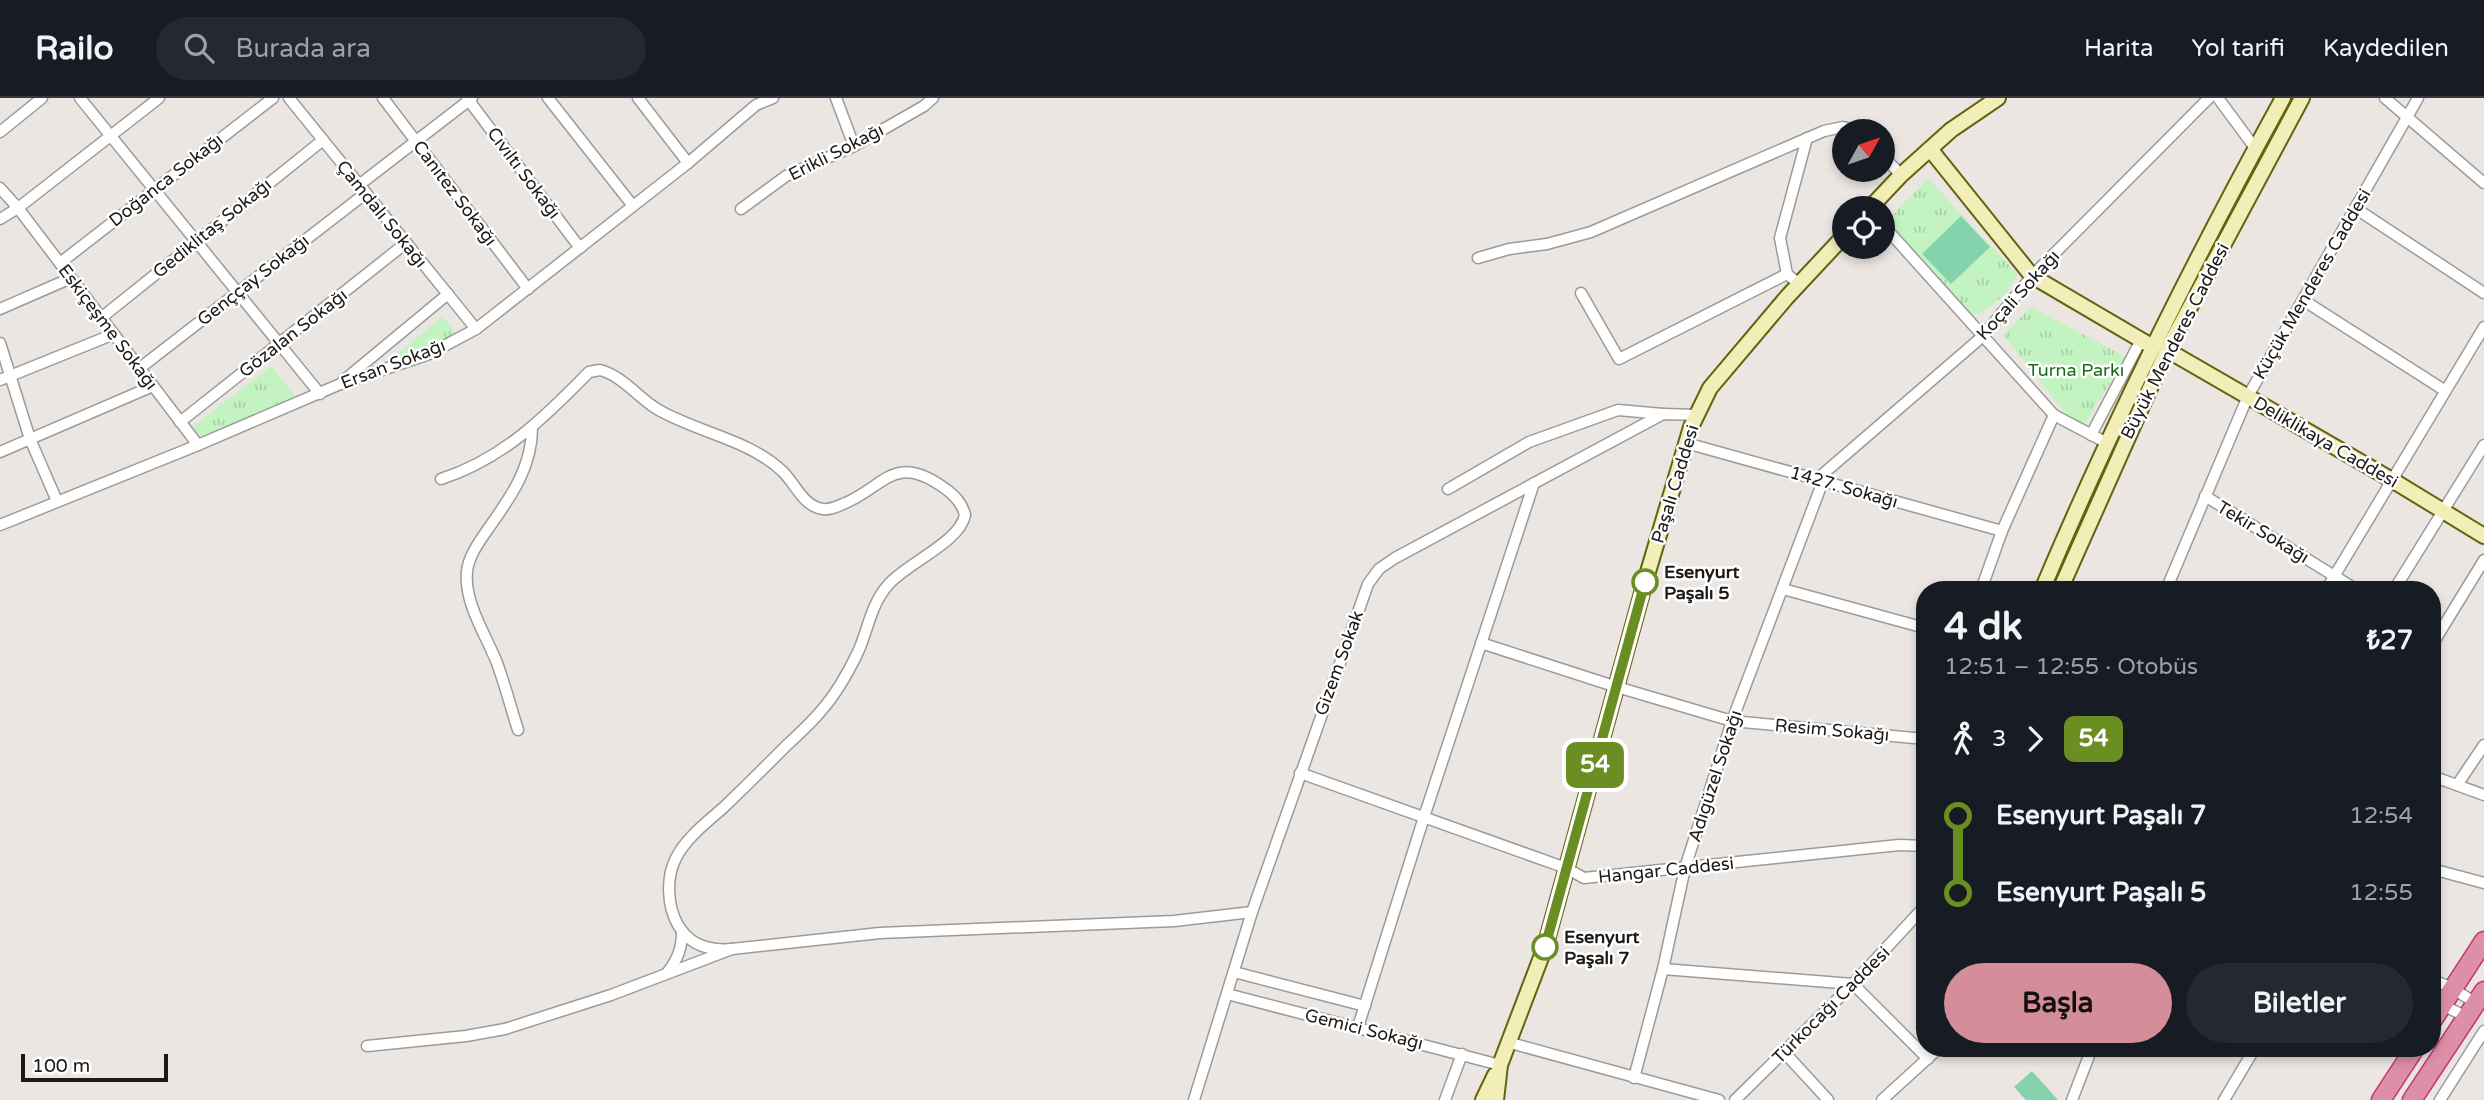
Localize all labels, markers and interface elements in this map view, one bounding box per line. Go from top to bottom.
search box [156,17,646,80]
text: Railo [35,29,114,68]
icon: search [180,29,218,67]
text: Burada ara [236,33,371,64]
text: Harita [2084,34,2153,63]
text: Yol tarifi [2191,34,2285,63]
text: Kaydedilen [2323,34,2449,63]
street label: Erikli Sokağı [785,119,887,185]
north arrow [1832,119,1895,182]
map controls [1832,119,1895,259]
street label: Cıvıltı Sokağı [482,123,566,223]
street label: Doğanca Sokağı [105,129,227,231]
street label: Canıtez Sokağı [408,136,502,250]
street label: Çamdalı Sokağı [332,156,432,272]
street label: Gediklitaş Sokağı [148,173,276,283]
street label: Küçük Menderes Caddesi [2248,185,2376,383]
button: locate [1832,196,1895,259]
street label: Genççay Sokağı [193,230,313,330]
street label: Büyük Menderes Caddesi [2116,239,2234,443]
street label: Koçali Sokağı [1972,245,2064,345]
street label: Eskiçeşme Sokağı [54,260,162,394]
street label: Gözalan Sokağı [234,284,352,382]
street label: Ersan Sokağı [338,334,448,394]
park label: Turna Parkı [2028,359,2124,381]
street label: Deliklikaya Caddesi [2250,392,2402,492]
street label: Paşalı Caddesi [1647,422,1703,546]
street label: 1427. Sokağı [1787,461,1901,513]
street label: Tekir Sokağı [2213,496,2313,568]
place label: Esenyurt Paşalı 5 [1664,561,1740,604]
marker: Esenyurt Paşalı 5 [1632,569,1658,595]
text: 4 dk [1944,604,2022,650]
street label: Gizem Sokak [1310,607,1368,718]
text: ₺27 [2367,625,2413,656]
text: 12:51 – 12:55 · Otobüs [1944,653,2198,681]
street label: Adıgüzel Sokağı [1683,707,1747,845]
street label: Resim Sokağı [1774,714,1890,746]
icon: walk [1944,720,1982,758]
icon: forward [2016,720,2054,758]
text: 54 [2078,724,2109,753]
text: 3 [1992,725,2006,753]
line badge: 54 [1564,742,1626,788]
text: 54 [1580,750,1610,779]
text: Esenyurt Paşalı 7 [1996,800,2206,831]
text: 12:54 [2349,802,2413,830]
street label: Hangar Caddesi [1597,852,1735,888]
text: Esenyurt Paşalı 5 [1996,877,2206,908]
text: 12:55 [2349,879,2413,907]
place label: Esenyurt Paşalı 7 [1564,926,1640,969]
marker: Esenyurt Paşalı 7 [1532,934,1558,960]
street label: Türkocağı Caddesi [1768,942,1894,1068]
button: Başla [1944,963,2172,1043]
button: Biletler [2186,963,2413,1043]
street label: Gemici Sokağı [1303,1004,1425,1054]
scale bar [21,1051,168,1083]
text: 100 m [32,1055,90,1077]

